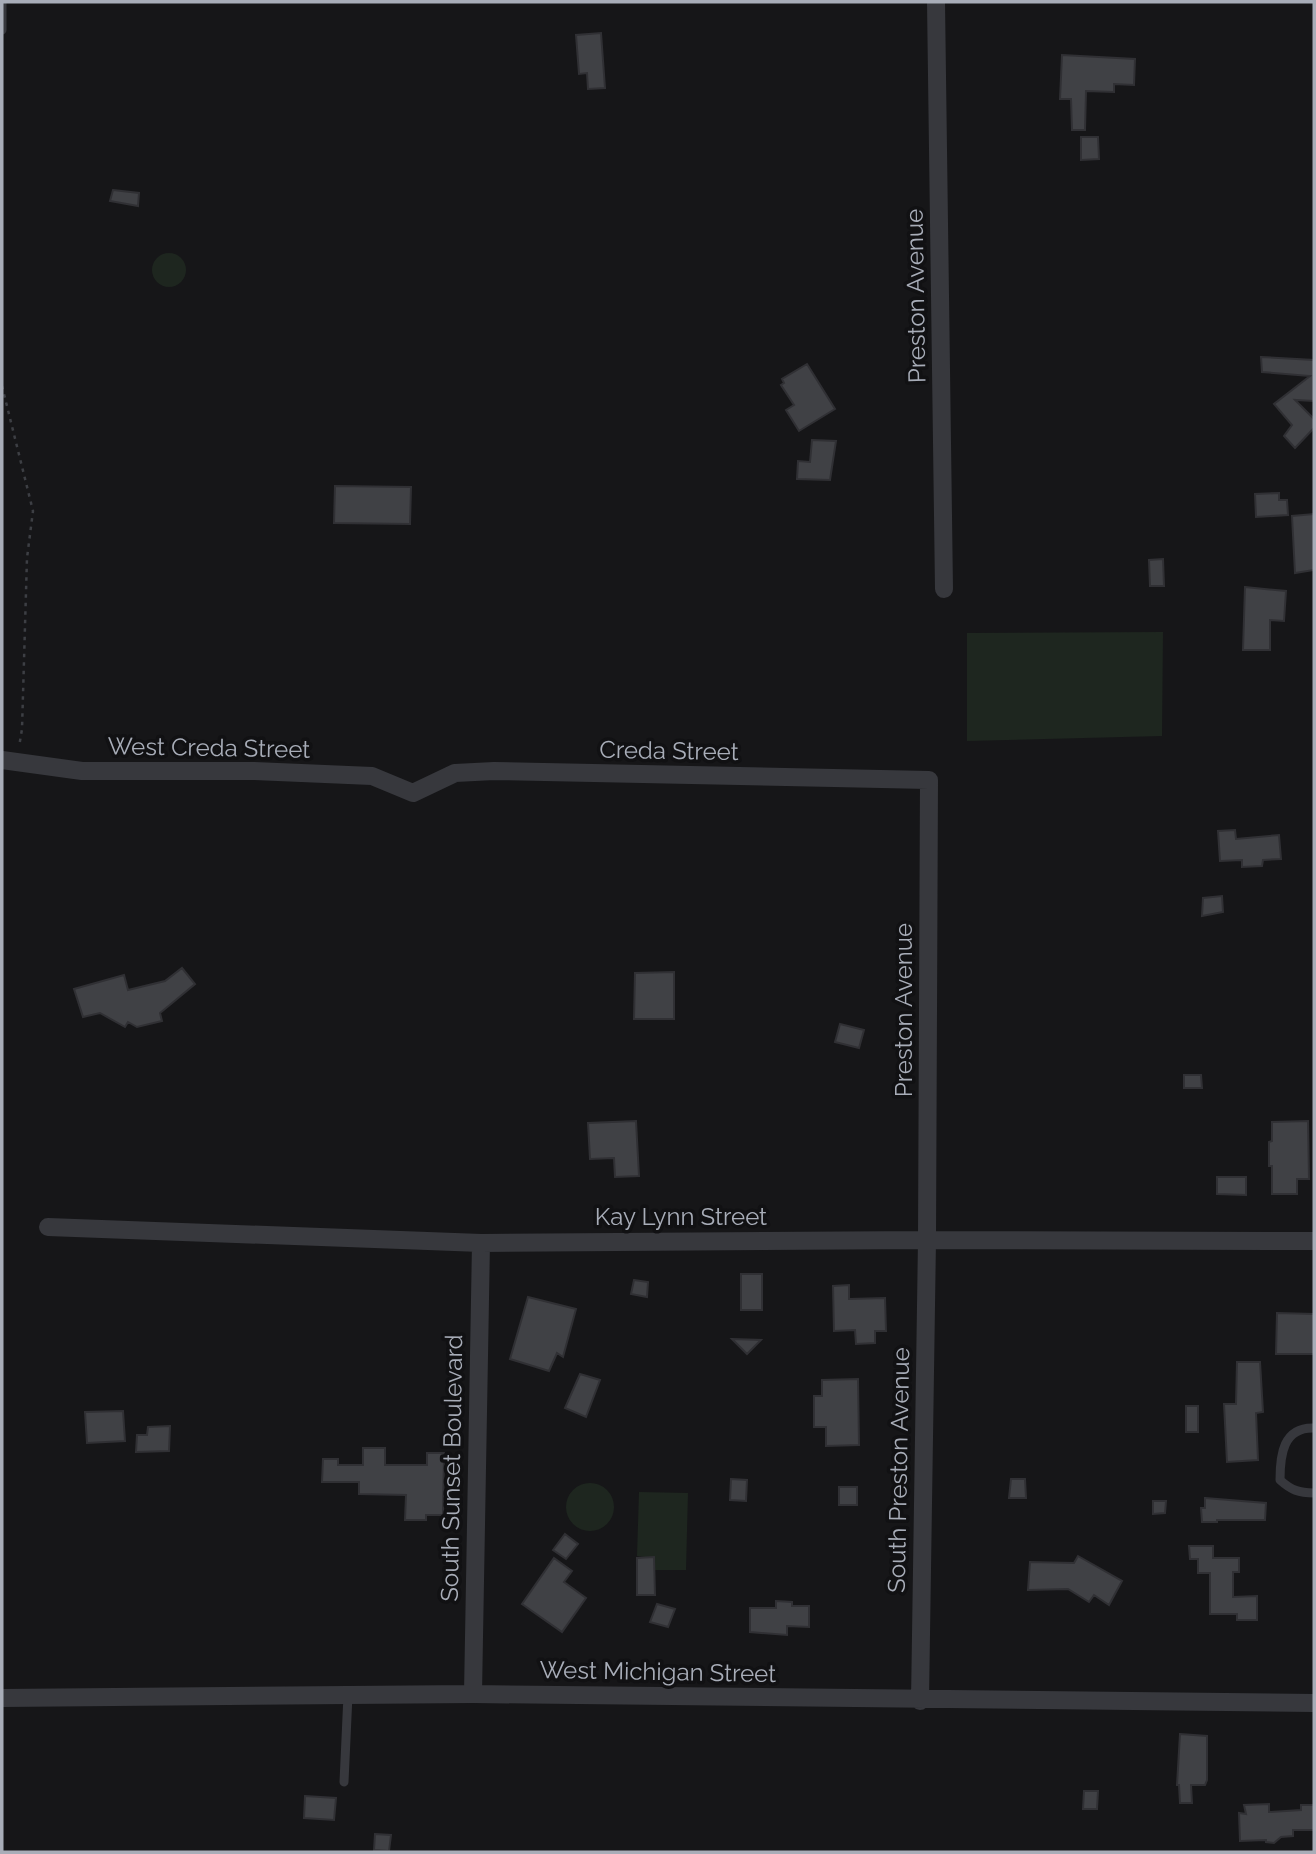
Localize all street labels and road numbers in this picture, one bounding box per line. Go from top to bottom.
street label: Preston Avenue [899,209,932,383]
street label: West Creda Street [107,731,311,764]
street label: Creda Street [599,735,739,766]
street label: Preston Avenue [889,923,918,1097]
street label: Kay Lynn Street [595,1202,767,1231]
street label: South Sunset Boulevard [435,1334,468,1602]
street label: South Preston Avenue [882,1347,915,1593]
street label: West Michigan Street [539,1655,777,1688]

